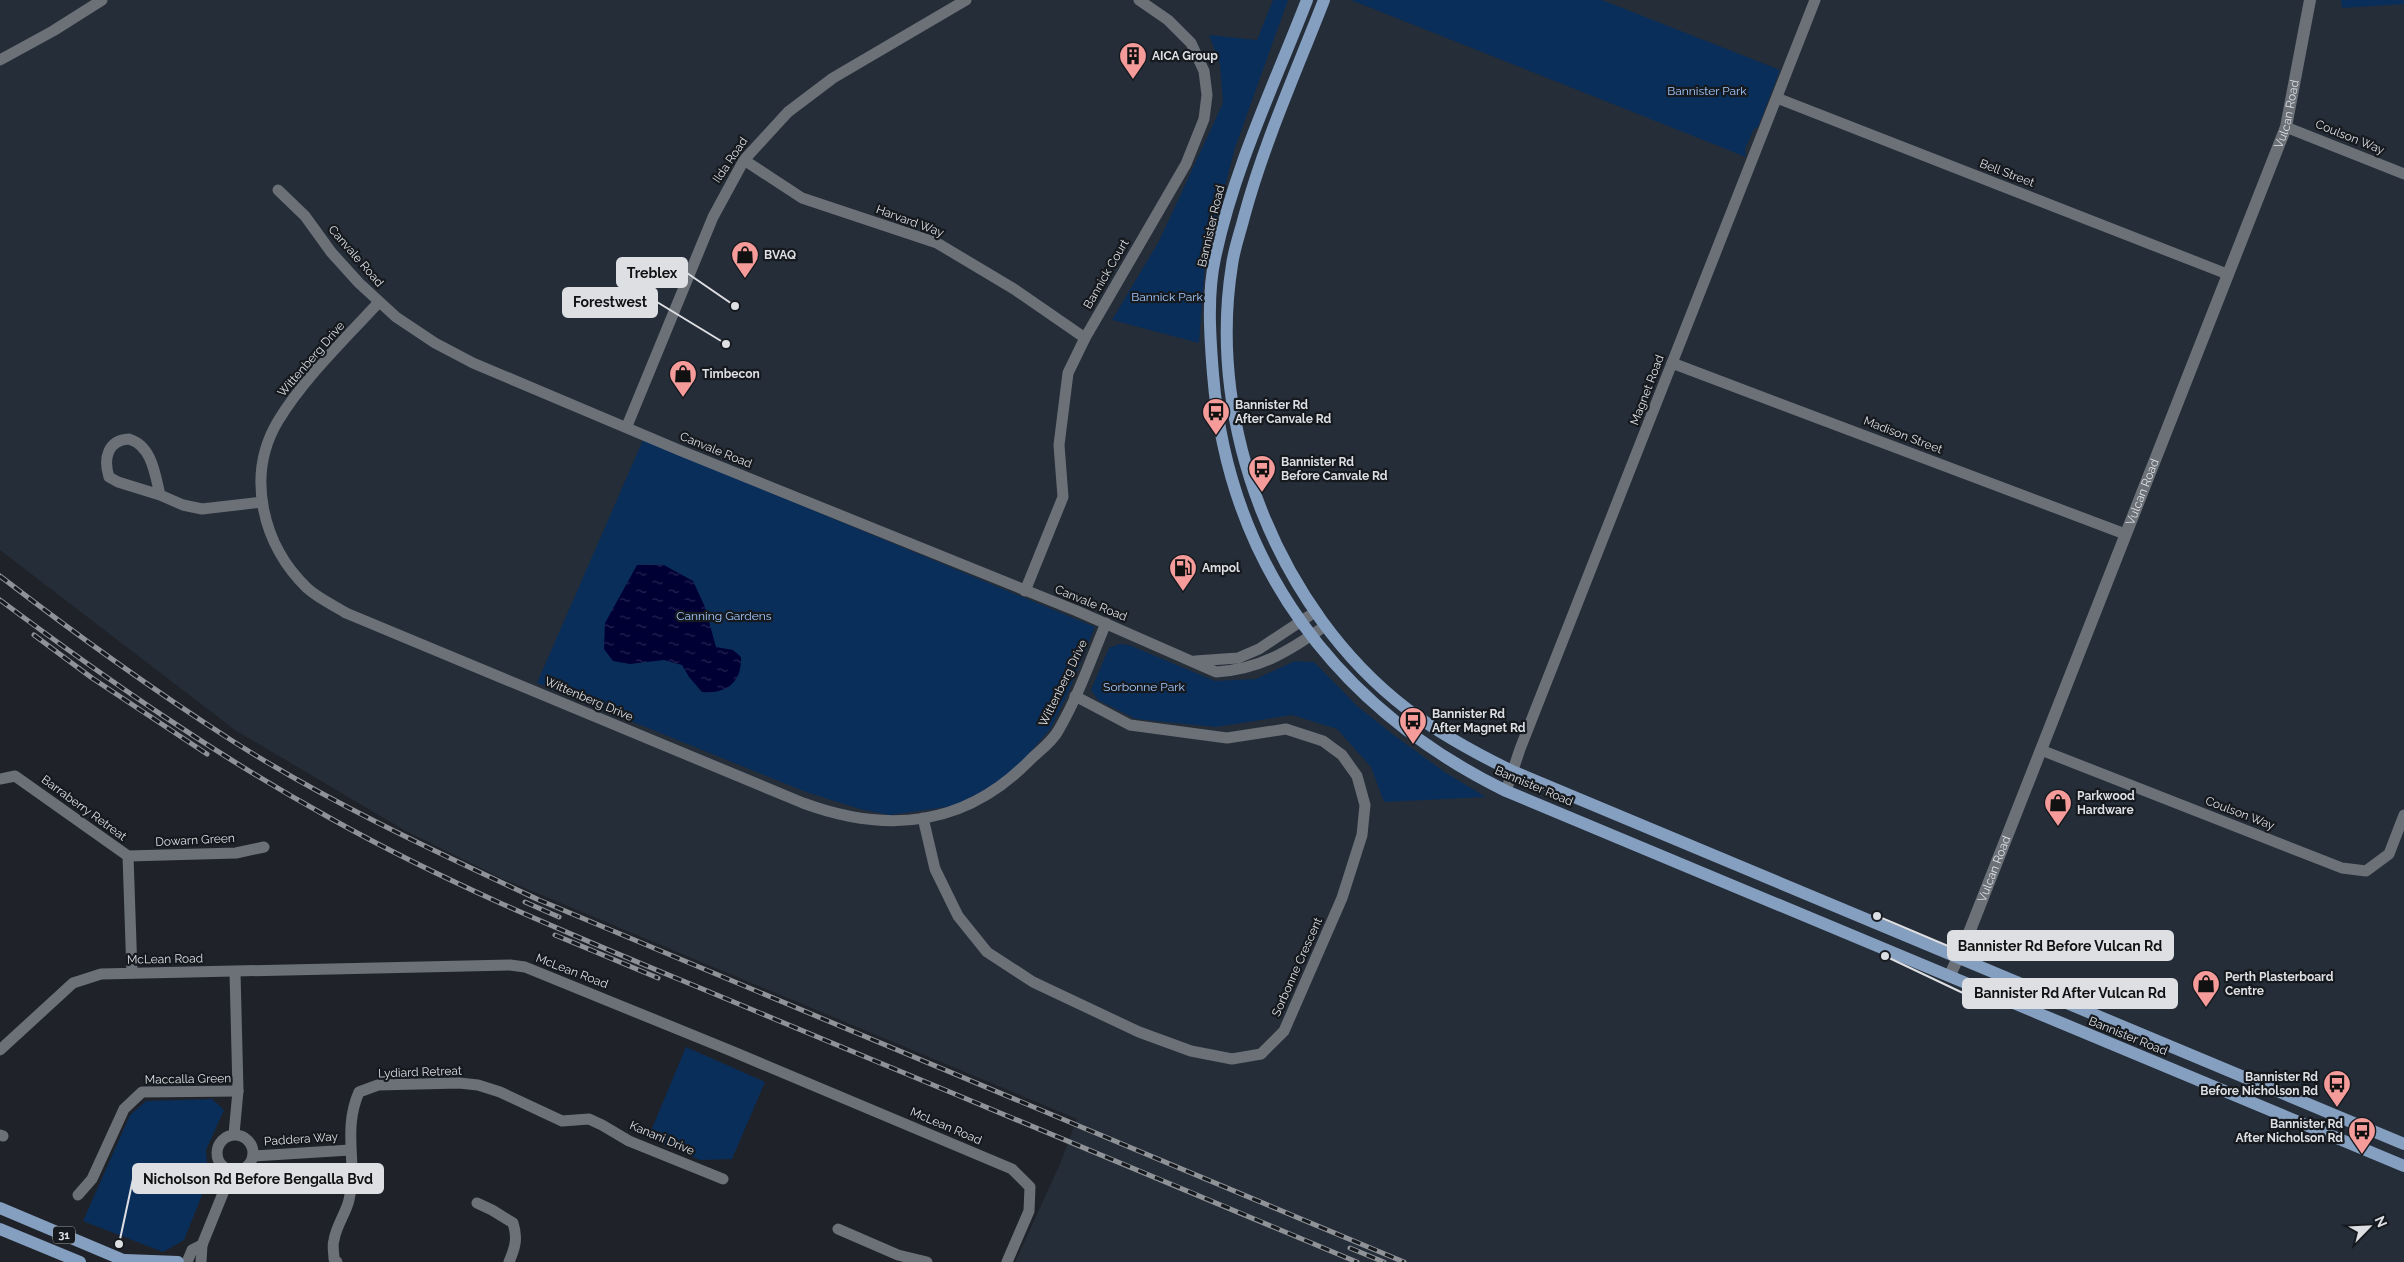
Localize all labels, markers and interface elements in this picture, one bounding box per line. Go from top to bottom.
building icon: AICA Group [1118,41,1148,80]
place label: AICA Group [1152,49,1218,63]
street label: Vulcan Road [2271,79,2302,150]
park label: Bannister Park [1667,84,1747,98]
street label: Coulson Way [2313,117,2387,157]
street label: Ilda Road [710,134,750,186]
street label: Bell Street [1978,156,2036,190]
street label: Bannister Road [1195,184,1227,268]
street label: Harvard Way [874,202,946,240]
street label: Canvale Road [326,223,386,289]
street label: Bannick Court [1080,237,1132,311]
shop icon: BVAQ [730,240,760,279]
place label: BVAQ [764,248,796,262]
callout: Treblex [617,258,687,287]
text: Treblex [627,265,678,281]
callout: Forestwest [563,288,657,317]
park label: Bannick Park [1131,290,1203,304]
text: Forestwest [573,294,648,310]
street label: Wittenberg Drive [275,319,347,399]
street label: Magnet Road [1627,353,1667,427]
shop icon: Timbecon [668,359,698,398]
place label: Timbecon [702,367,760,381]
bus stop icon: Bannister Rd After Canvale Rd [1201,397,1231,436]
place label: Bannister Rd After Canvale Rd [1235,398,1332,426]
street label: Madison Street [1862,414,1944,456]
street label: Canvale Road [678,429,754,471]
bus stop icon: Bannister Rd Before Canvale Rd [1247,454,1277,493]
place label: Bannister Rd Before Canvale Rd [1281,455,1388,483]
street label: Vulcan Road [2123,457,2162,527]
fuel station icon: Ampol [1168,553,1198,592]
place label: Ampol [1202,561,1240,575]
street label: Canvale Road [1053,582,1129,624]
park label: Canning Gardens [676,609,772,623]
street label: Wittenberg Drive [1036,637,1090,729]
street label: Wittenberg Drive [543,674,635,724]
park label: Sorbonne Park [1103,680,1186,694]
bus stop icon: Bannister Rd After Magnet Rd [1398,706,1428,745]
place label: Bannister Rd After Magnet Rd [1432,707,1526,735]
street label: Bannister Road [1493,763,1575,809]
street label: Barraberry Retreat [39,772,129,844]
shop icon: Parkwood Hardware [2043,788,2073,827]
place label: Parkwood Hardware [2077,789,2135,817]
street label: Coulson Way [2203,793,2277,833]
street label: Dowarn Green [155,831,235,849]
street label: Vulcan Road [1975,834,2014,904]
street label: Sorbonne Crescent [1269,915,1325,1019]
callout: Bannister Rd Before Vulcan Rd [1948,931,2173,960]
text: Bannister Rd Before Vulcan Rd [1958,938,2162,954]
street label: McLean Road [127,951,203,967]
street label: McLean Road [534,951,610,991]
shop icon: Perth Plasterboard Centre [2191,969,2221,1008]
place label: Perth Plasterboard Centre [2225,970,2334,998]
callout: Bannister Rd After Vulcan Rd [1963,979,2177,1008]
text: Bannister Rd After Vulcan Rd [1974,985,2166,1001]
street label: Bannister Road [2087,1014,2169,1058]
street label: Lydiard Retreat [378,1064,462,1080]
bus stop icon: Bannister Rd Before Nicholson Rd [2322,1069,2352,1108]
place label: Bannister Rd Before Nicholson Rd [2200,1070,2318,1098]
street label: Maccalla Green [145,1071,231,1087]
street label: McLean Road [908,1105,984,1147]
bus stop icon: Bannister Rd After Nicholson Rd [2347,1116,2377,1155]
place label: Bannister Rd After Nicholson Rd [2236,1117,2343,1145]
street label: Kanani Drive [627,1118,697,1158]
street label: Paddera Way [264,1129,339,1149]
callout: Nicholson Rd Before Bengalla Bvd [133,1164,383,1193]
text: Nicholson Rd Before Bengalla Bvd [143,1171,373,1187]
north arrow [2344,1202,2394,1252]
text: N [2371,1214,2390,1230]
road number: 31 [53,1226,75,1244]

